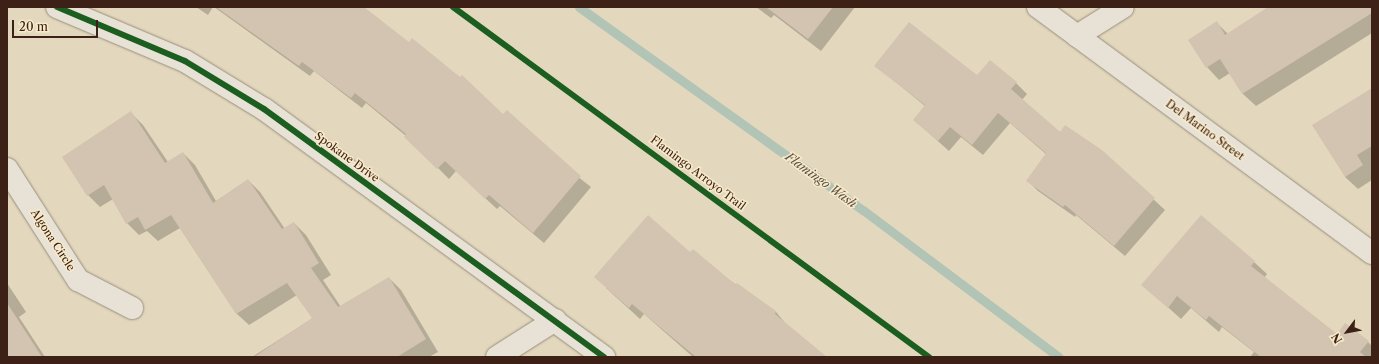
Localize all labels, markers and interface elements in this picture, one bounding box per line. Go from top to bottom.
scale bar [14,12,100,38]
text: 20 m [19,19,48,34]
street label: Del Marino Street [1163,97,1247,163]
street label: Spokane Drive [312,129,382,185]
street label: Flamingo Arroyo Trail [648,133,748,213]
water label: Flamingo Wash [783,149,859,211]
street label: Algona Circle [28,207,78,273]
north arrow [1327,312,1367,352]
text: N [1328,331,1345,346]

